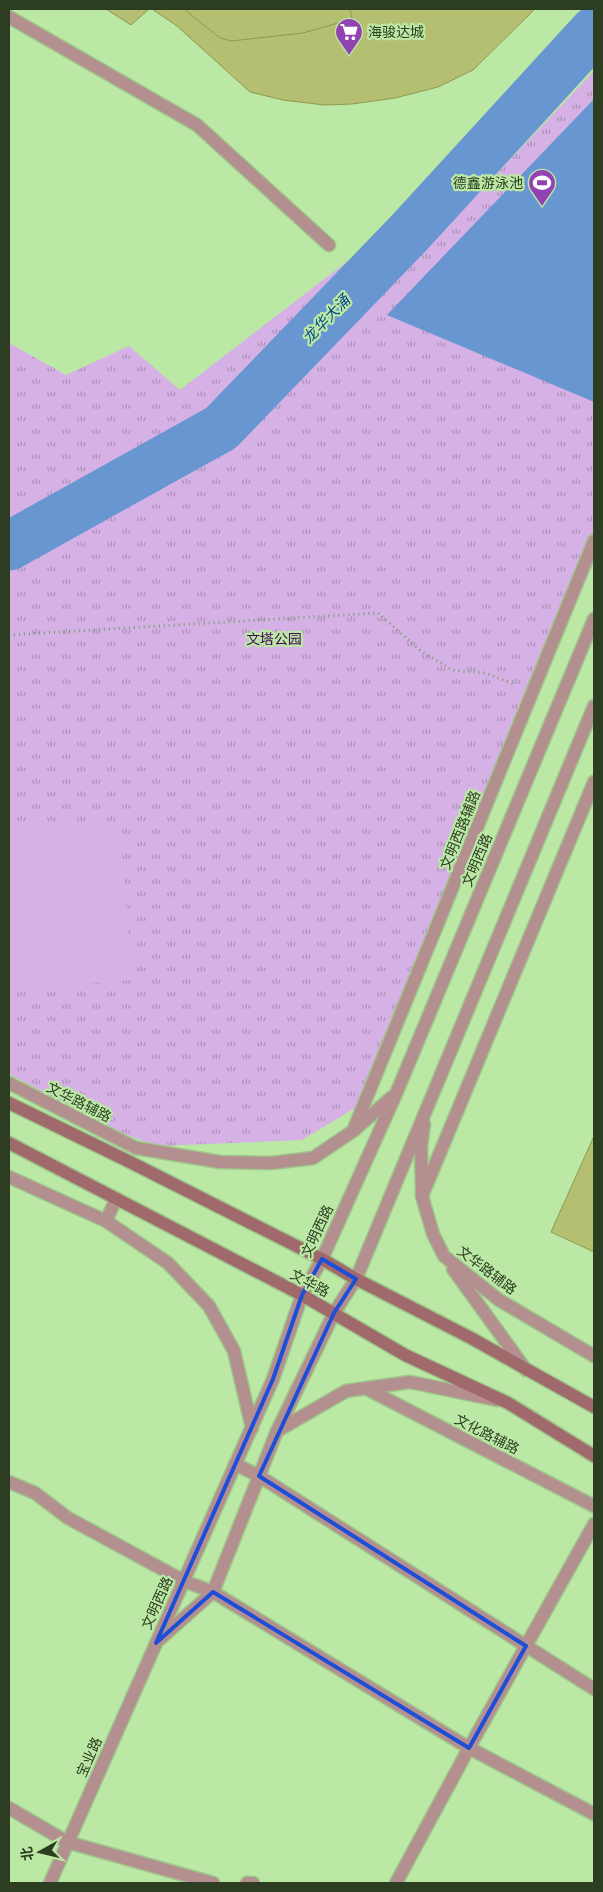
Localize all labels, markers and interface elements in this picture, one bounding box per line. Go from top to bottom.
supermarket icon: 海骏达城 [334,17,364,56]
place label: 海骏达城 [368,23,424,41]
sports icon: 德鑫游泳池 [527,168,557,207]
place label: 德鑫游泳池 [453,174,523,192]
water label: 龙华大涌 [298,289,355,347]
park label: 文塔公园 [246,630,302,648]
street label: 文明西路辅路 [436,788,484,872]
street label: 文明西路 [458,831,496,889]
street label: 文华路辅路 [44,1078,114,1126]
street label: 文明西路 [297,1202,337,1260]
street label: 文华路辅路 [454,1242,520,1298]
street label: 文华路 [287,1265,333,1301]
street label: 文化路辅路 [452,1410,522,1458]
street label: 文明西路 [137,1574,177,1632]
street label: 宝业路 [72,1734,106,1780]
north arrow [15,1827,65,1877]
text: 北 [17,1846,37,1862]

